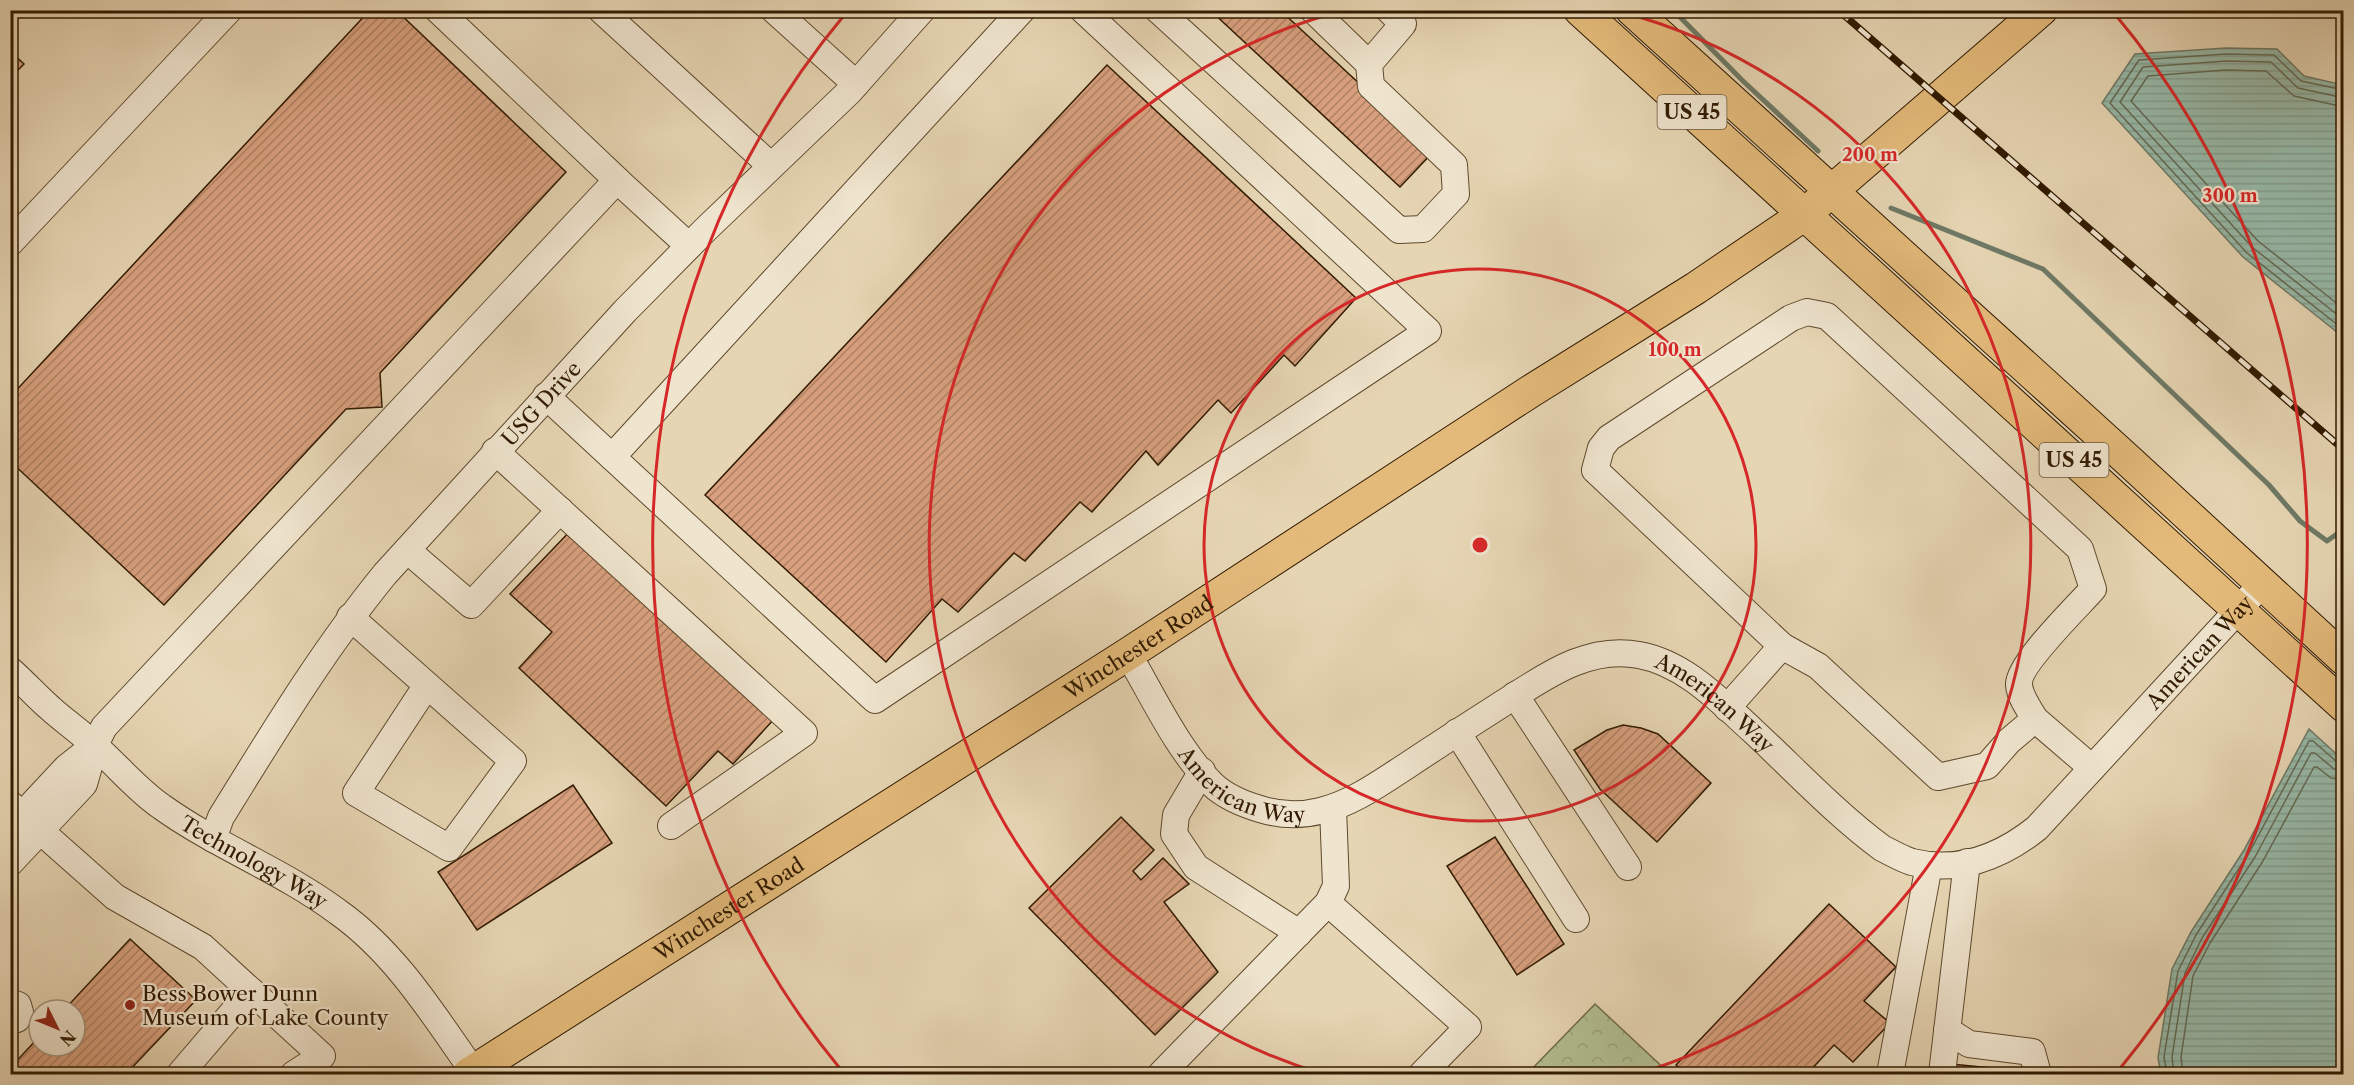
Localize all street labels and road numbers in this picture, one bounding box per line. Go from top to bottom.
road number: US 45 [1658,95,1726,129]
street label: USG Drive [496,356,586,451]
road number: US 45 [2040,443,2108,477]
street label: Winchester Road [1058,589,1218,705]
street label: American Way [2140,590,2258,715]
street label: American Way [1651,648,1780,757]
street label: American Way [1173,741,1306,827]
street label: Technology Way [176,810,333,914]
street label: Winchester Road [648,851,808,966]

